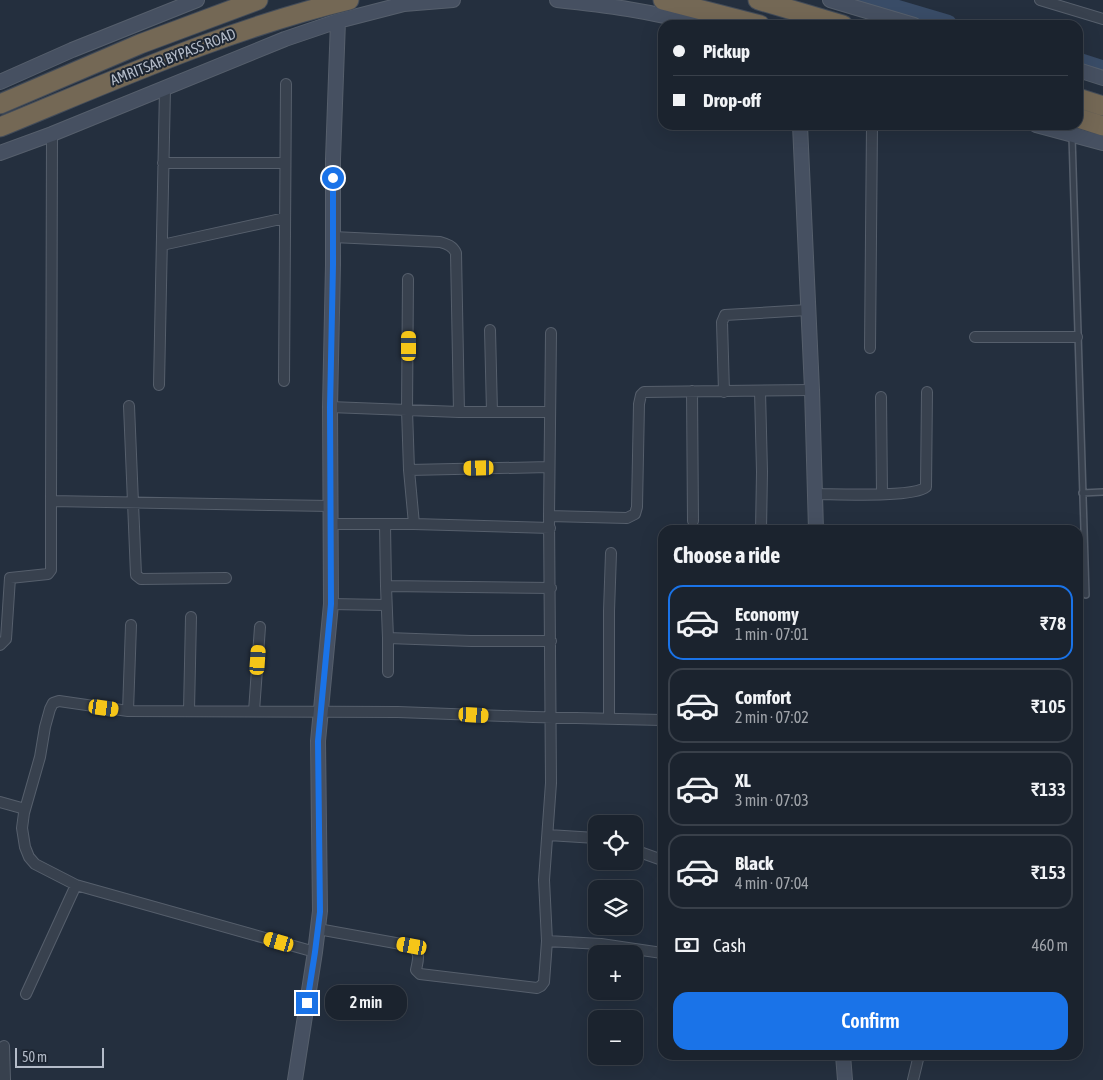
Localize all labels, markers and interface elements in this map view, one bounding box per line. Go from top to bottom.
street label: AMRITSAR BYPASS ROAD [108,25,238,88]
text: Pickup [703,40,750,62]
text: Drop-off [703,89,761,111]
route start [322,167,344,189]
car [401,331,416,361]
car [463,460,494,476]
text: Choose a ride [673,542,780,568]
icon: car [675,600,720,645]
text: Economy [735,603,799,625]
text: ₹78 [1040,612,1066,634]
text: 1 min · 07:01 [735,625,809,643]
car [249,645,266,675]
icon: car [675,683,720,728]
text: Comfort [735,686,791,708]
text: ₹105 [1031,695,1066,717]
car [88,698,119,718]
car [458,707,489,723]
text: 2 min · 07:02 [735,708,809,726]
icon: car [675,766,720,811]
text: XL [735,769,751,791]
text: ₹133 [1031,778,1066,800]
text: 3 min · 07:03 [735,791,809,809]
map controls [588,815,643,1065]
button: locate [588,815,643,870]
icon: car [675,849,720,894]
text: Black [735,852,773,874]
text: ₹153 [1031,861,1066,883]
text: 4 min · 07:04 [735,874,809,892]
button: layers [588,880,643,935]
car [262,931,295,953]
icon: cash [673,931,701,959]
text: Cash [713,934,746,956]
car [395,936,428,956]
text: 460 m [1032,936,1068,954]
button: + [588,945,643,1000]
callout: 2 min [324,986,407,1020]
route end [296,992,318,1014]
button: Confirm [673,992,1068,1050]
text: 2 min [350,993,382,1011]
button: − [588,1010,643,1065]
scale bar [15,1045,104,1068]
text: 50 m [22,1049,47,1065]

